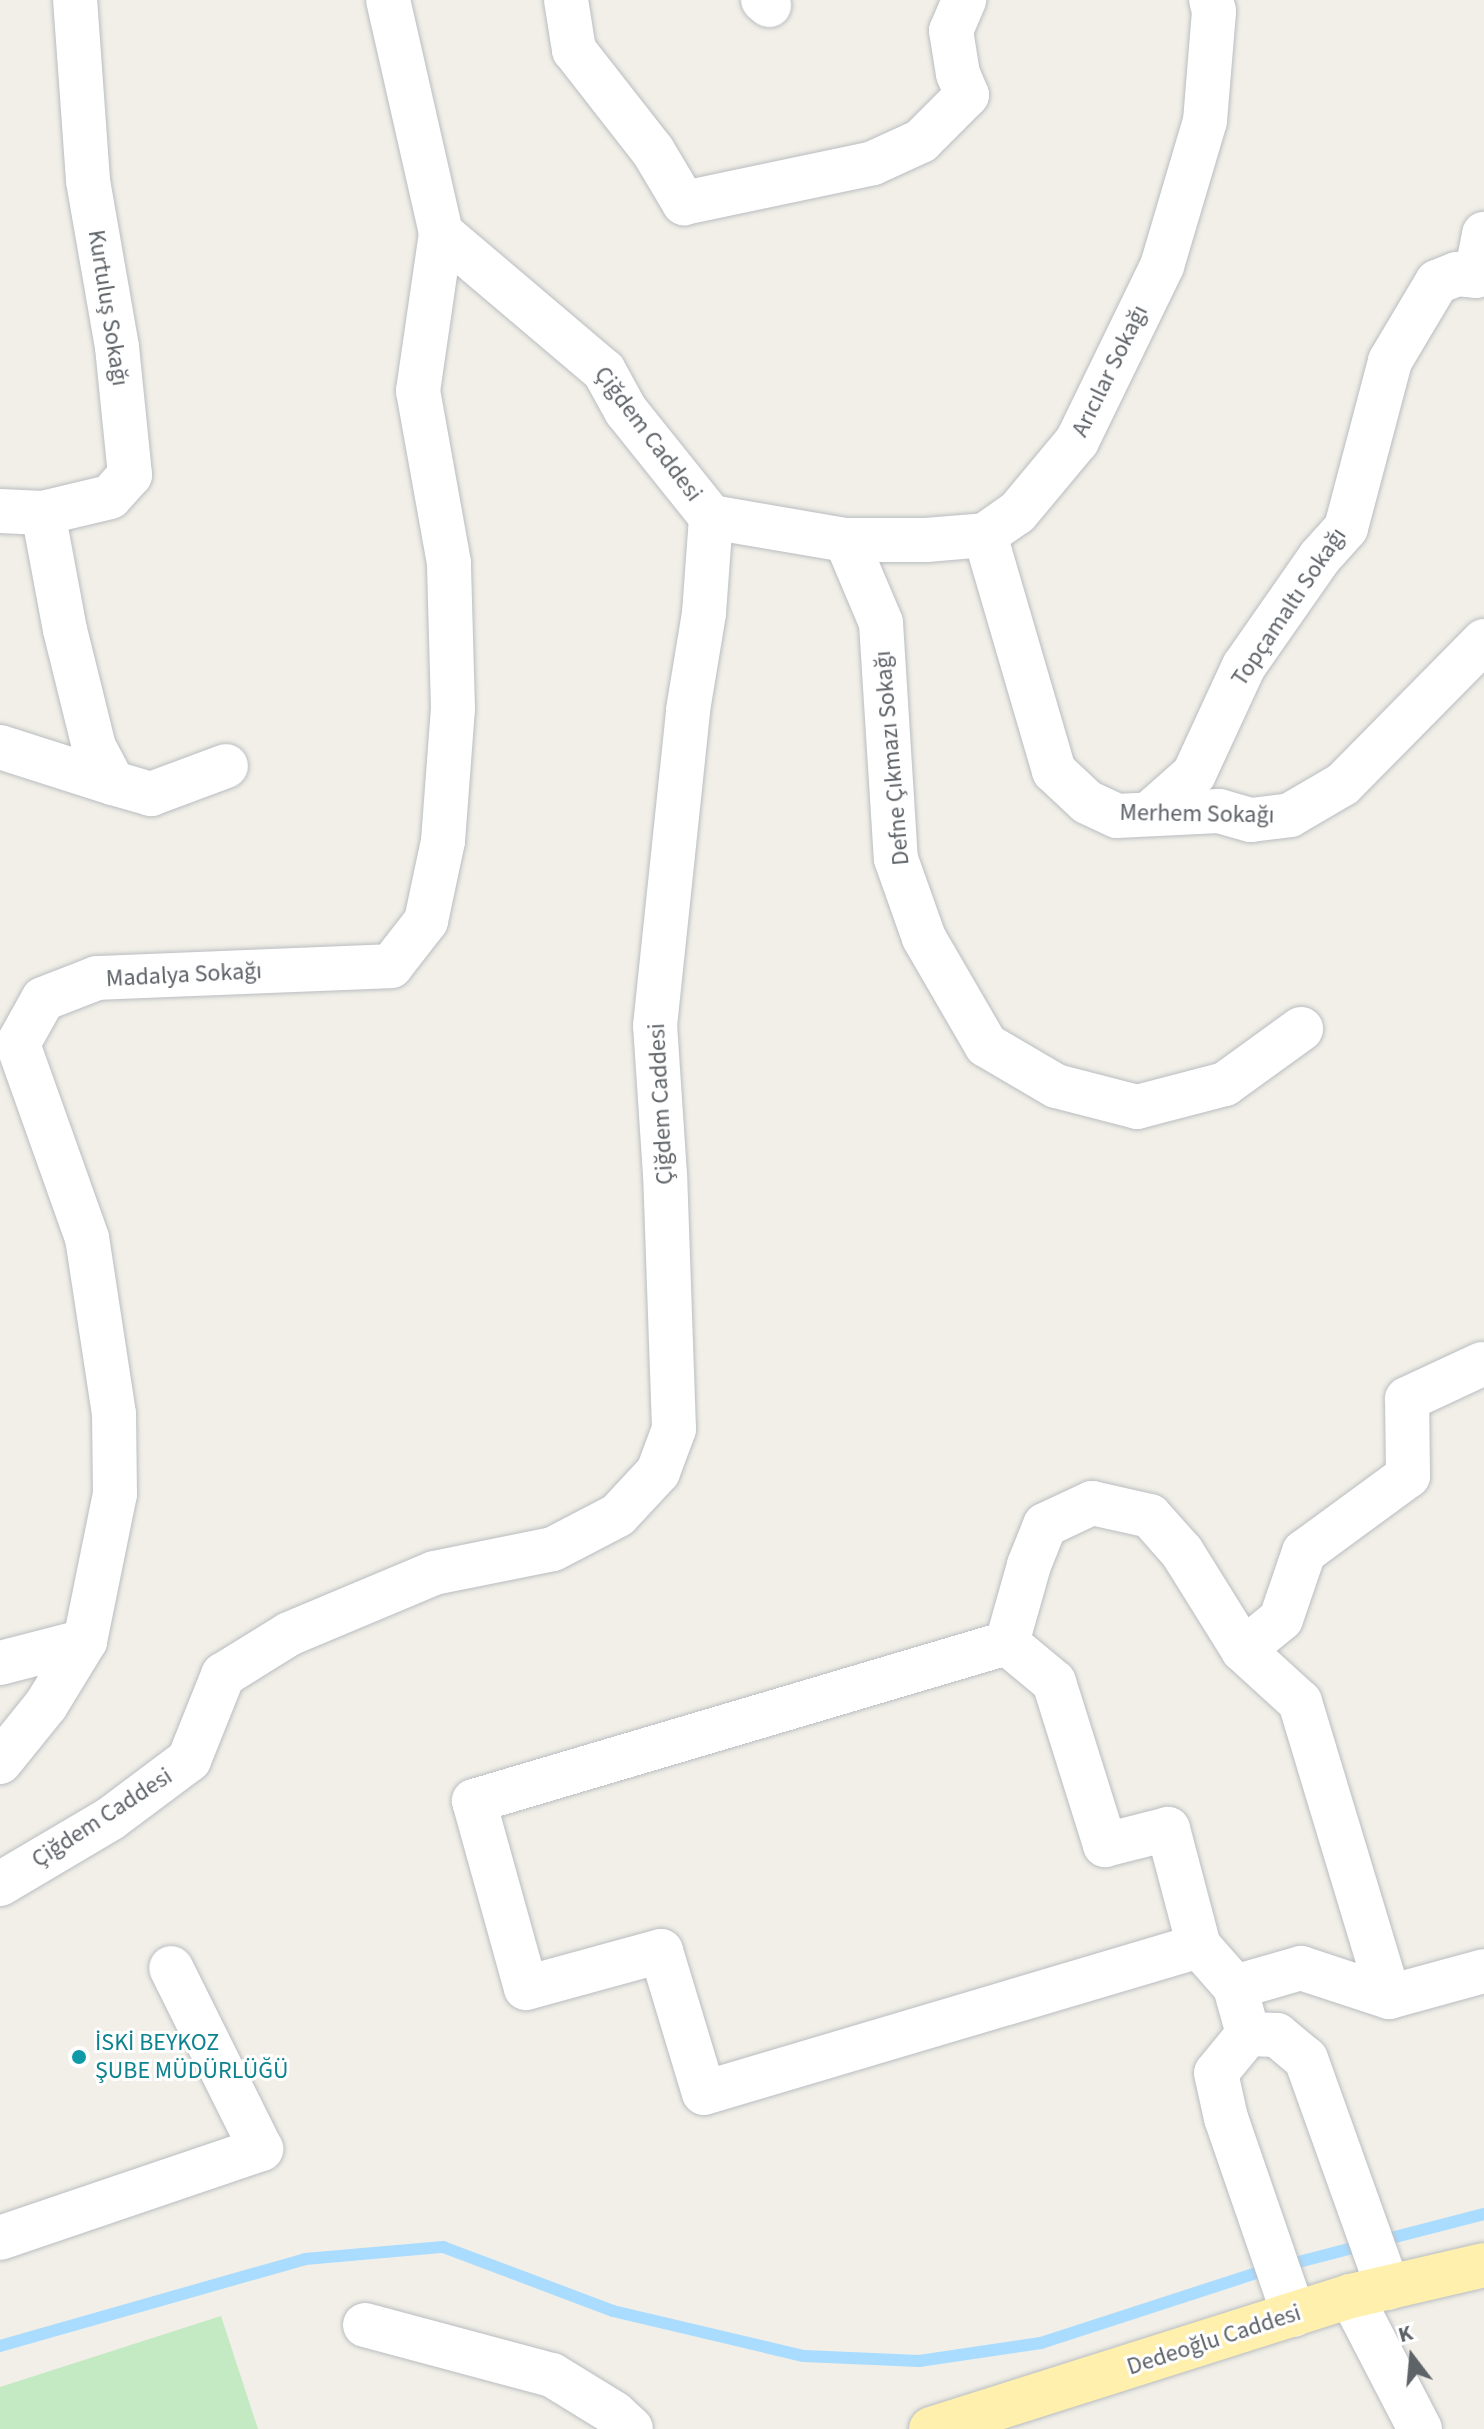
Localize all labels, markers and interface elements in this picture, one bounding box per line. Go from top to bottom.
street label: Kurtuluş Sokağı [81,228,135,388]
street label: Arıcılar Sokağı [1066,300,1154,442]
street label: Çiğdem Caddesi [588,361,708,507]
street label: Topçamaltı Sokağı [1225,522,1353,692]
street label: Defne Çıkmazı Sokağı [868,649,916,867]
street label: Merhem Sokağı [1119,798,1275,830]
street label: Madalya Sokağı [105,957,263,993]
street label: Çiğdem Caddesi [642,1023,680,1185]
street label: Çiğdem Caddesi [26,1762,178,1874]
place label: İSKİ BEYKOZ ŞUBE MÜDÜRLÜĞÜ [95,2029,288,2085]
marker: İSKİ BEYKOZ ŞUBE MÜDÜRLÜĞÜ [70,2048,88,2066]
street label: Dedeoğlu Caddesi [1123,2298,1305,2382]
north arrow [1372,2317,1452,2397]
text: K [1394,2317,1416,2351]

